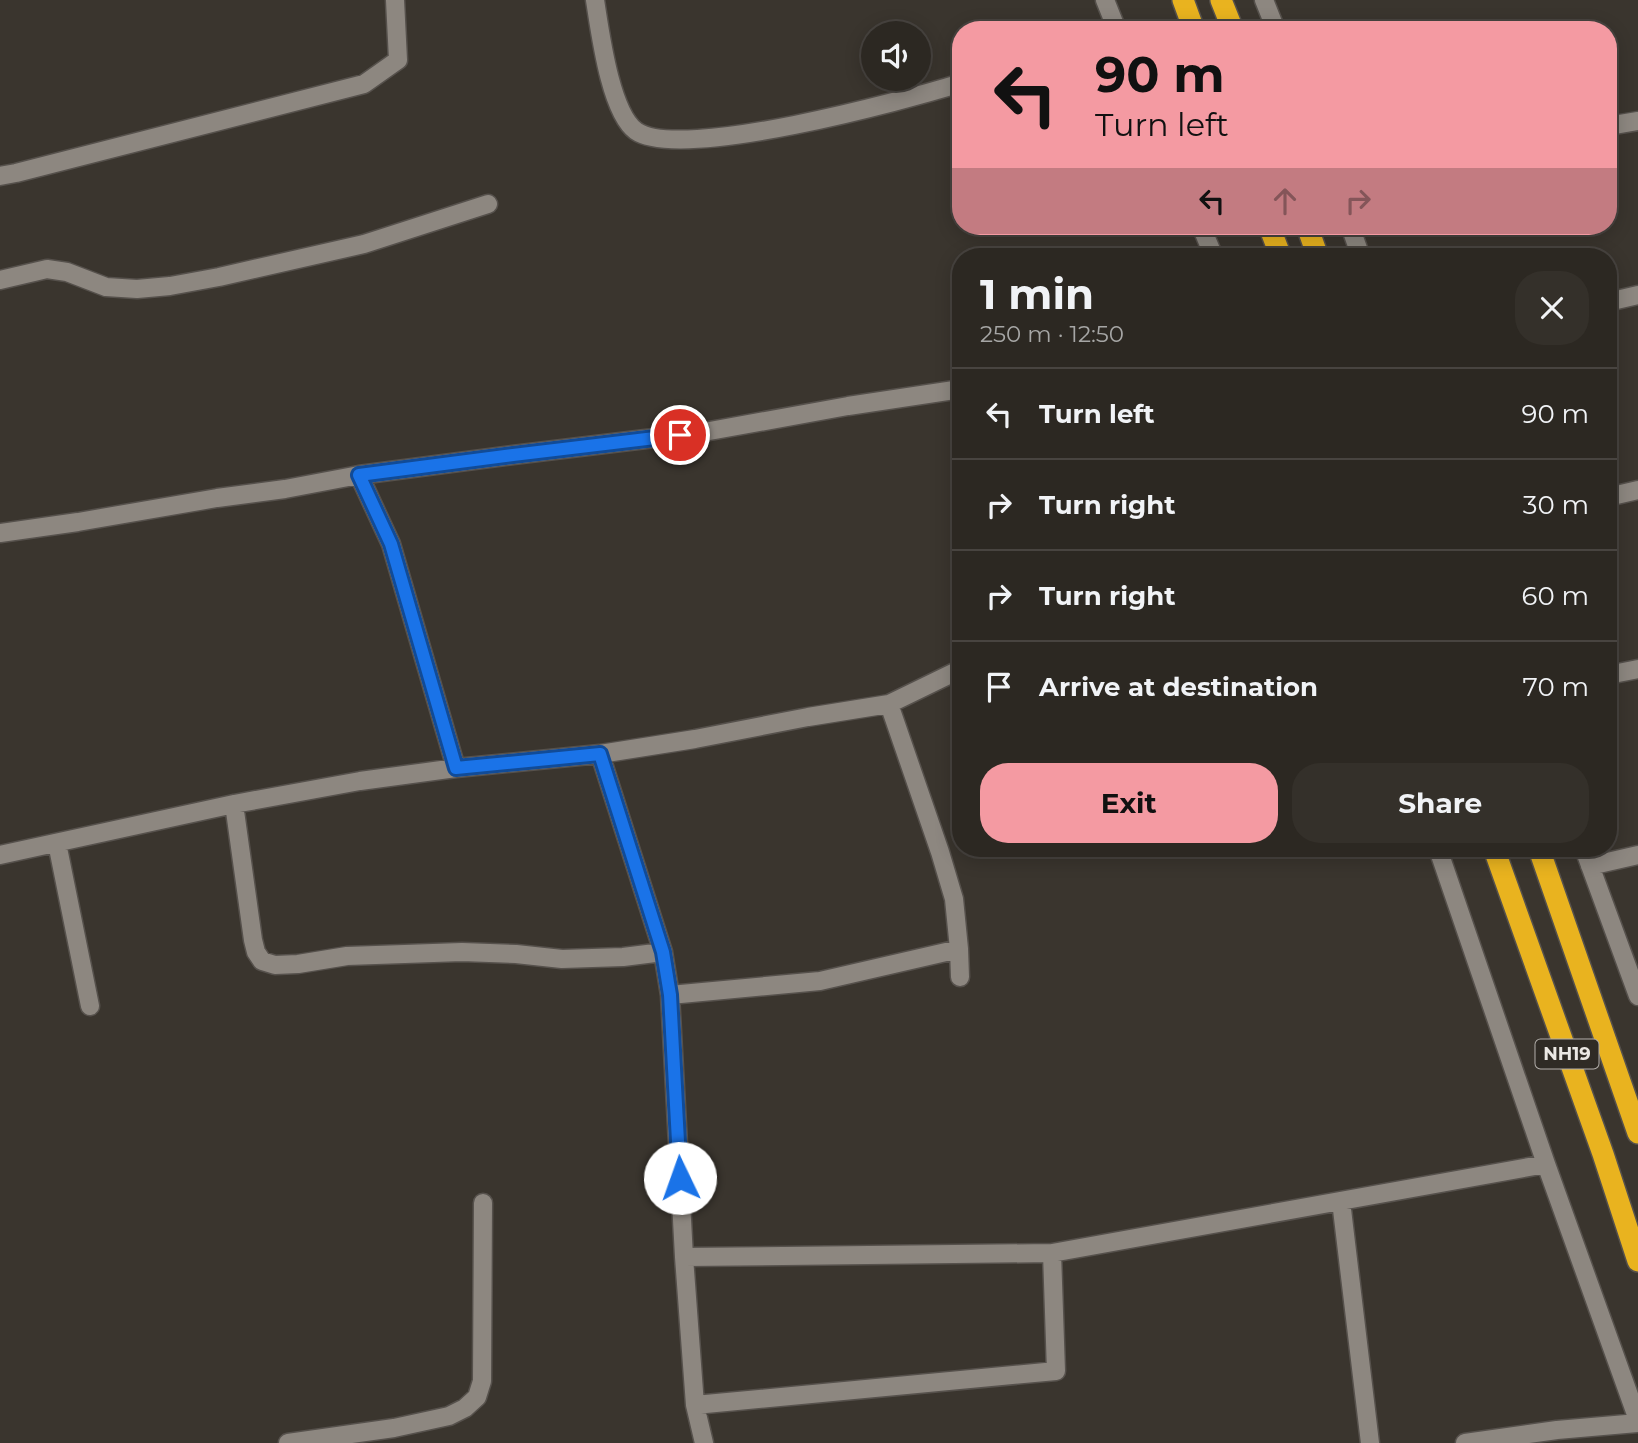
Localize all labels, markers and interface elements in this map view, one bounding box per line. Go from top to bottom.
map controls [861,21,931,91]
button: sound [861,21,931,91]
text: 90 m [1095,45,1225,104]
icon: left [980,49,1071,140]
text: Turn left [1095,105,1229,144]
icon: left [1193,182,1231,220]
icon: ahead [1266,182,1304,220]
icon: right [1339,182,1377,220]
text: 1 min [980,268,1094,320]
button: close [1515,271,1589,345]
text: 250 m · 12:50 [980,320,1124,348]
icon: left [980,395,1018,433]
text: Turn left [1039,398,1155,430]
text: 90 m [1522,398,1589,430]
pin [650,405,710,465]
icon: arrive [661,416,699,454]
icon: right [980,486,1018,524]
text: Turn right [1039,489,1175,521]
text: 30 m [1523,489,1589,521]
icon: right [980,577,1018,615]
text: Turn right [1039,580,1175,612]
text: 60 m [1522,580,1589,612]
icon: arrive [980,668,1018,706]
text: Arrive at destination [1039,671,1318,703]
text: 70 m [1523,671,1589,703]
button: Exit [980,763,1278,843]
button: Share [1292,763,1589,843]
road number: NH19 [1536,1040,1598,1069]
position arrow [643,1141,717,1215]

